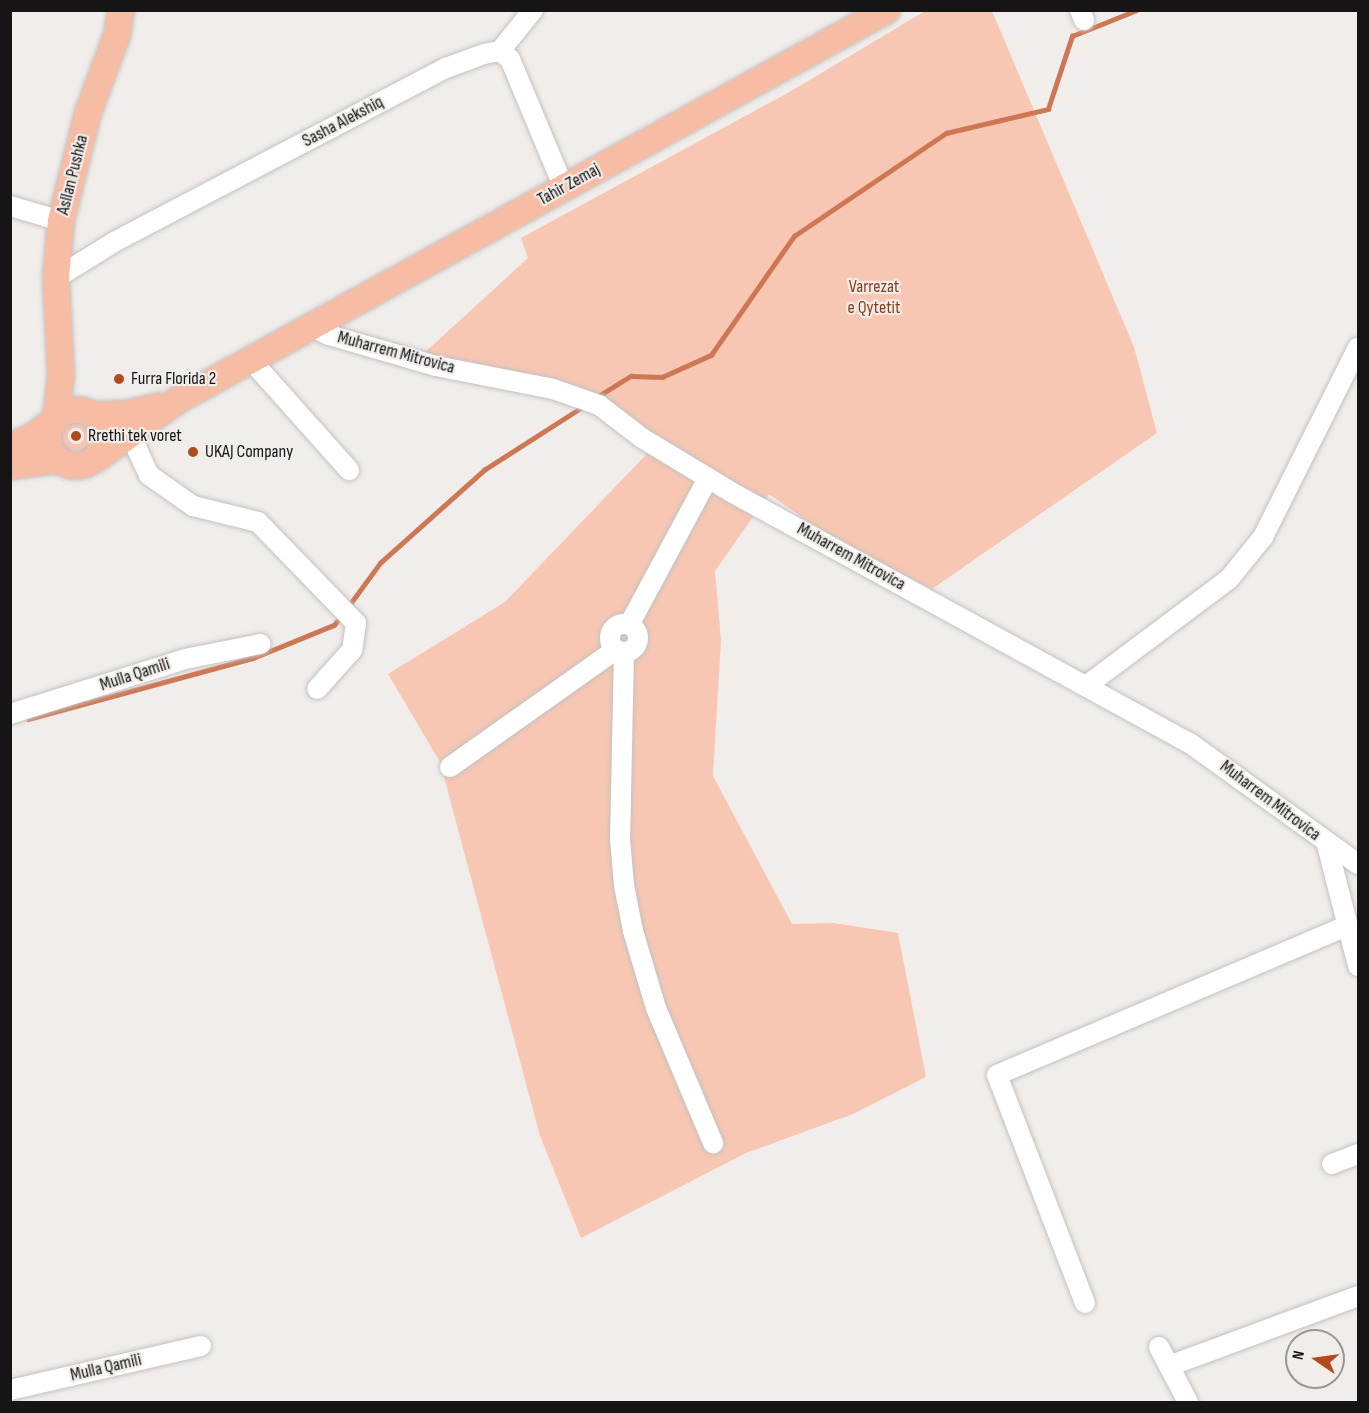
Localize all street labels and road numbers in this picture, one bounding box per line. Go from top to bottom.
street label: Sasha Alekshiq [299,92,387,152]
street label: Asllan Pushka [53,133,93,217]
street label: Tahir Zemaj [534,159,604,211]
street label: Muharrem Mitrovica [335,327,457,379]
street label: Muharrem Mitrovica [793,518,909,596]
street label: Mulla Qamili [97,654,173,696]
street label: Muharrem Mitrovica [1215,756,1325,846]
street label: Mulla Qamili [68,1349,144,1387]

